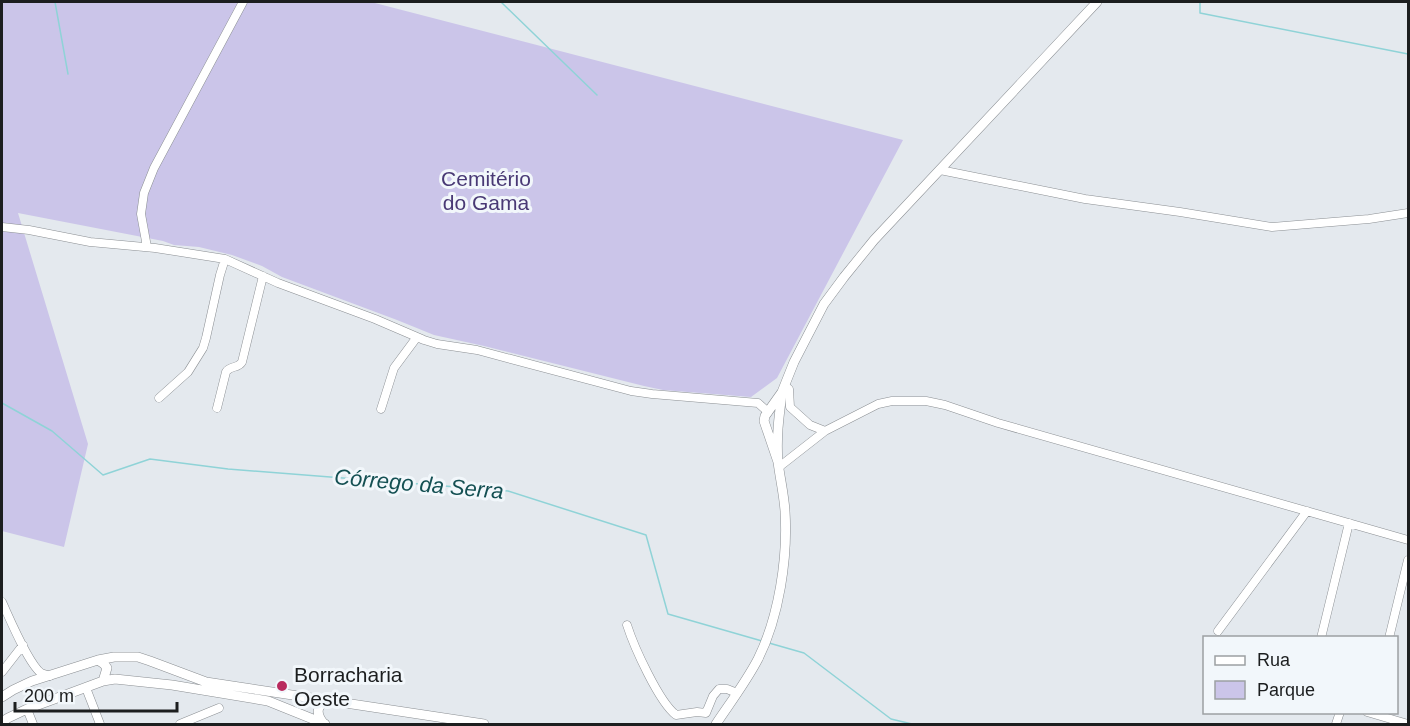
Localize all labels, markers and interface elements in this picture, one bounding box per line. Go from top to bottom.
park label: Cemitério do Gama [441,167,531,214]
water label: Córrego da Serra [333,464,505,504]
legend [1203,636,1398,714]
text: Rua [1257,650,1291,670]
place label: Borracharia Oeste [294,663,403,710]
scale bar [15,675,177,713]
marker: Borracharia Oeste [275,679,289,693]
text: Parque [1257,680,1315,700]
text: 200 m [24,686,74,706]

